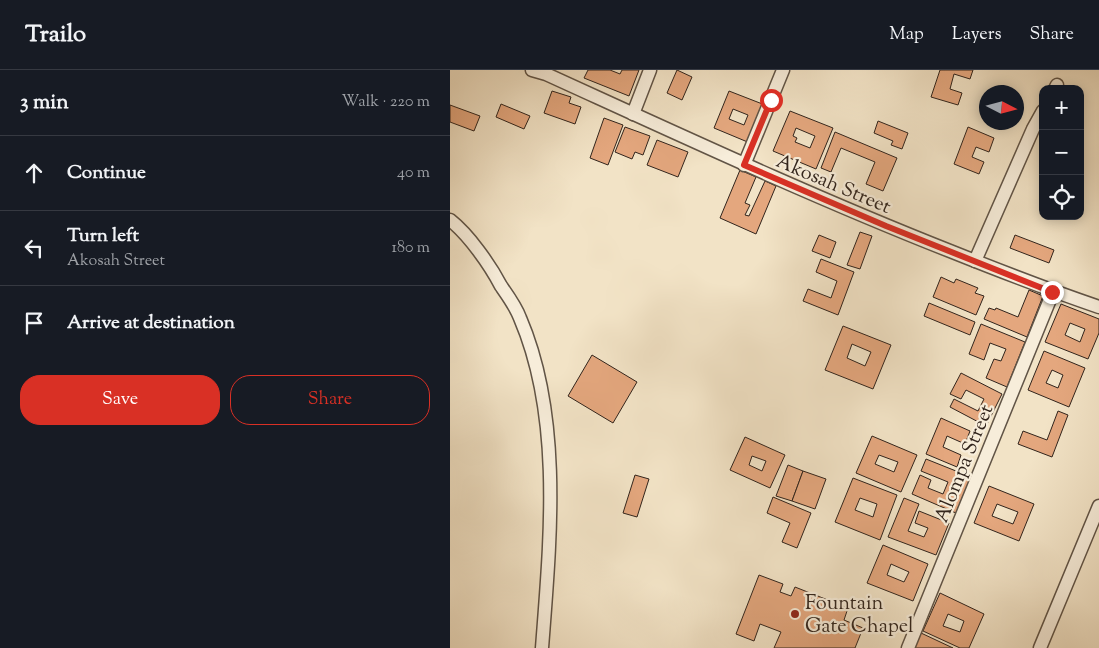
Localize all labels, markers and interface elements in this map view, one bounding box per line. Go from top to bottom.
text: Trailo [25,18,86,52]
text: Map [889,22,924,48]
text: Layers [952,22,1002,48]
text: Share [1030,22,1074,48]
north arrow [979,85,1024,130]
map controls [1039,85,1084,220]
button: + [1039,85,1084,130]
text: 3 min [20,88,69,118]
route start [760,89,783,112]
text: Walk · 220 m [342,91,430,114]
button: − [1039,130,1084,175]
street label: Akosah Street [771,148,895,223]
icon: ahead [20,159,48,187]
text: Continue [67,160,146,187]
text: 40 m [397,162,430,185]
button: locate [1039,175,1084,220]
text: Turn left [67,223,139,250]
icon: left [20,234,48,262]
text: 180 m [391,237,430,260]
text: Akosah Street [67,250,165,273]
route end [1041,281,1064,304]
icon: arrive [20,309,48,337]
text: Arrive at destination [67,310,235,337]
button: Save [20,375,220,425]
button: Share [230,375,430,425]
street label: Alompa Street [928,400,1002,527]
place label: Fountain Gate Chapel [805,590,914,642]
marker: Fountain Gate Chapel [789,608,801,620]

